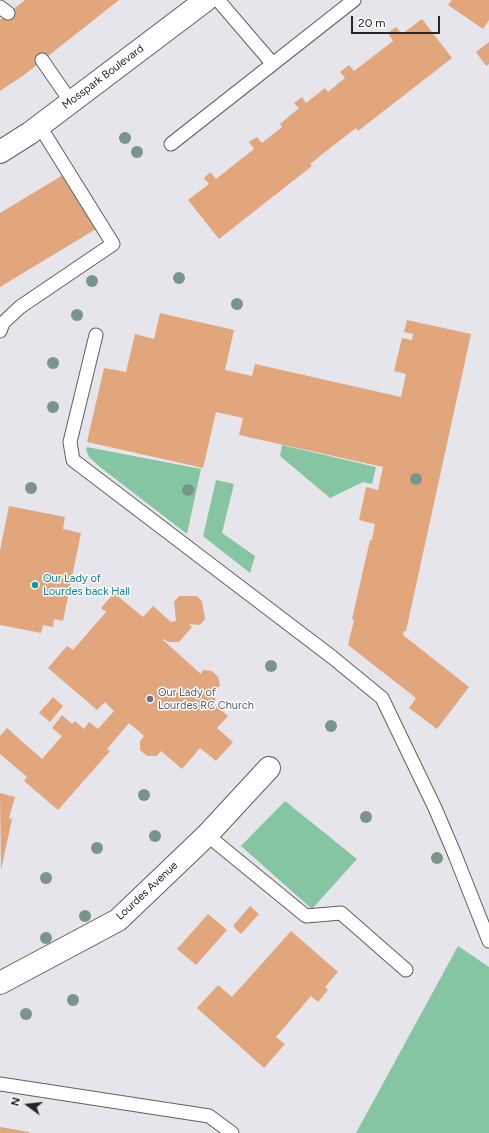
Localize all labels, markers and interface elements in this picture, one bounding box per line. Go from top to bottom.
scale bar [353,8,442,34]
text: 20 m [358,16,386,30]
street label: Mosspark Boulevard [60,42,146,112]
place label: Our Lady of Lourdes back Hall [43,572,130,598]
marker: Our Lady of Lourdes back Hall [30,580,40,590]
place label: Our Lady of Lourdes RC Church [158,686,254,712]
marker: Our Lady of Lourdes RC Church [145,694,155,704]
street label: Lourdes Avenue [113,859,181,923]
north arrow [8,1085,48,1125]
text: N [9,1096,23,1108]

